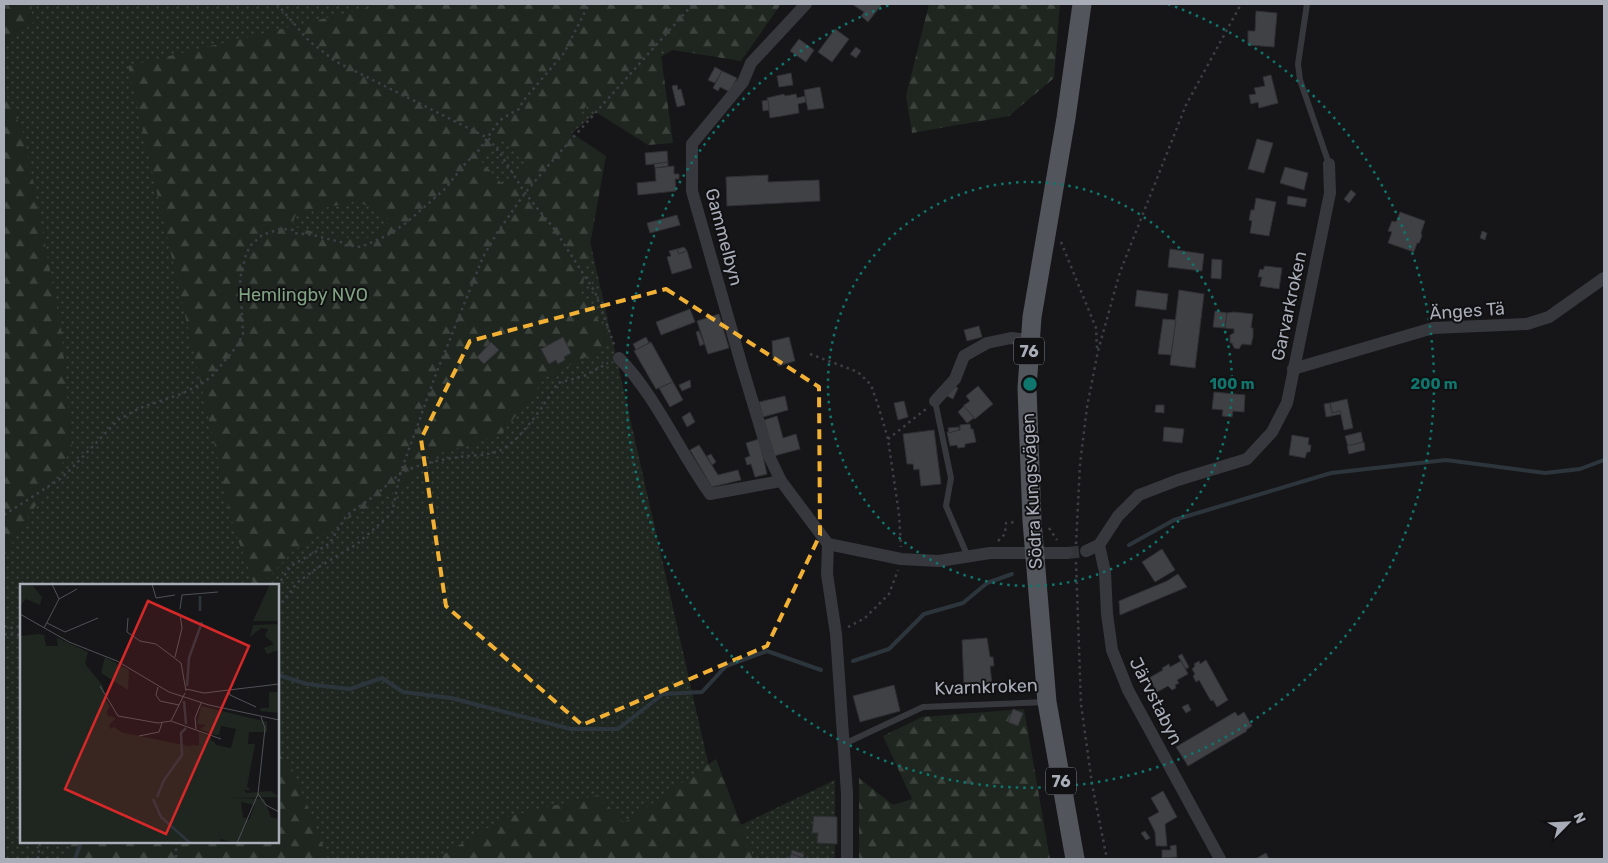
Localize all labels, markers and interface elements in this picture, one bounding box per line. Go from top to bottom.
street label: Gammelbyn [700,186,748,288]
street label: Garvarkroken [1267,249,1311,363]
park label: Hemlingby NVO [238,284,368,306]
street label: Änges Tä [1429,297,1505,325]
road number: 76 [1014,338,1044,364]
centre of rings [1021,375,1039,393]
text: 100 m [1210,375,1254,393]
text: 200 m [1410,375,1458,393]
street label: Södra Kungsvägen [1017,412,1047,570]
inset map [20,584,279,843]
street label: Järvstabyn [1125,654,1187,748]
street label: Kvarnkroken [934,674,1038,700]
road number: 76 [1046,768,1076,794]
north arrow [1543,798,1593,848]
text: N [1570,810,1589,826]

